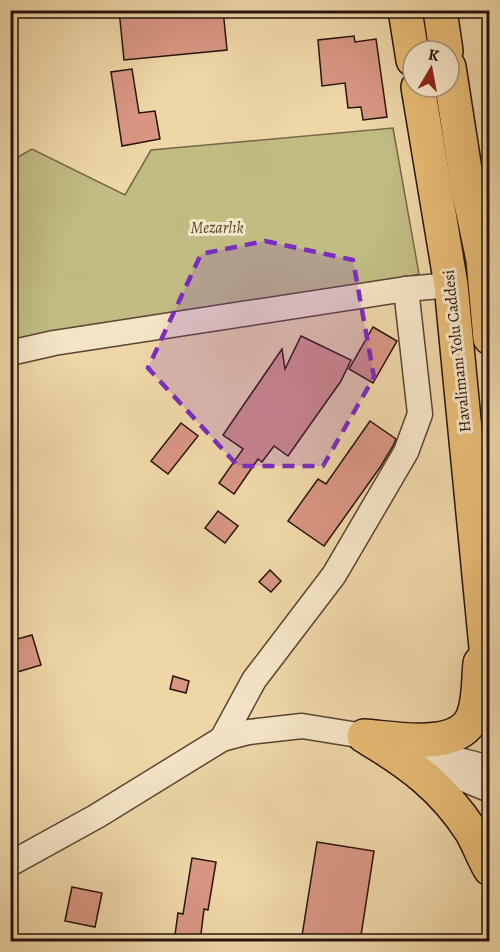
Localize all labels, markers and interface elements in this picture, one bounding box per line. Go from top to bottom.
north arrow [401,39,461,99]
text: K [426,43,441,67]
park label: Mezarlık [190,217,244,239]
street label: Havalimanı Yolu Caddesi [438,269,476,433]

